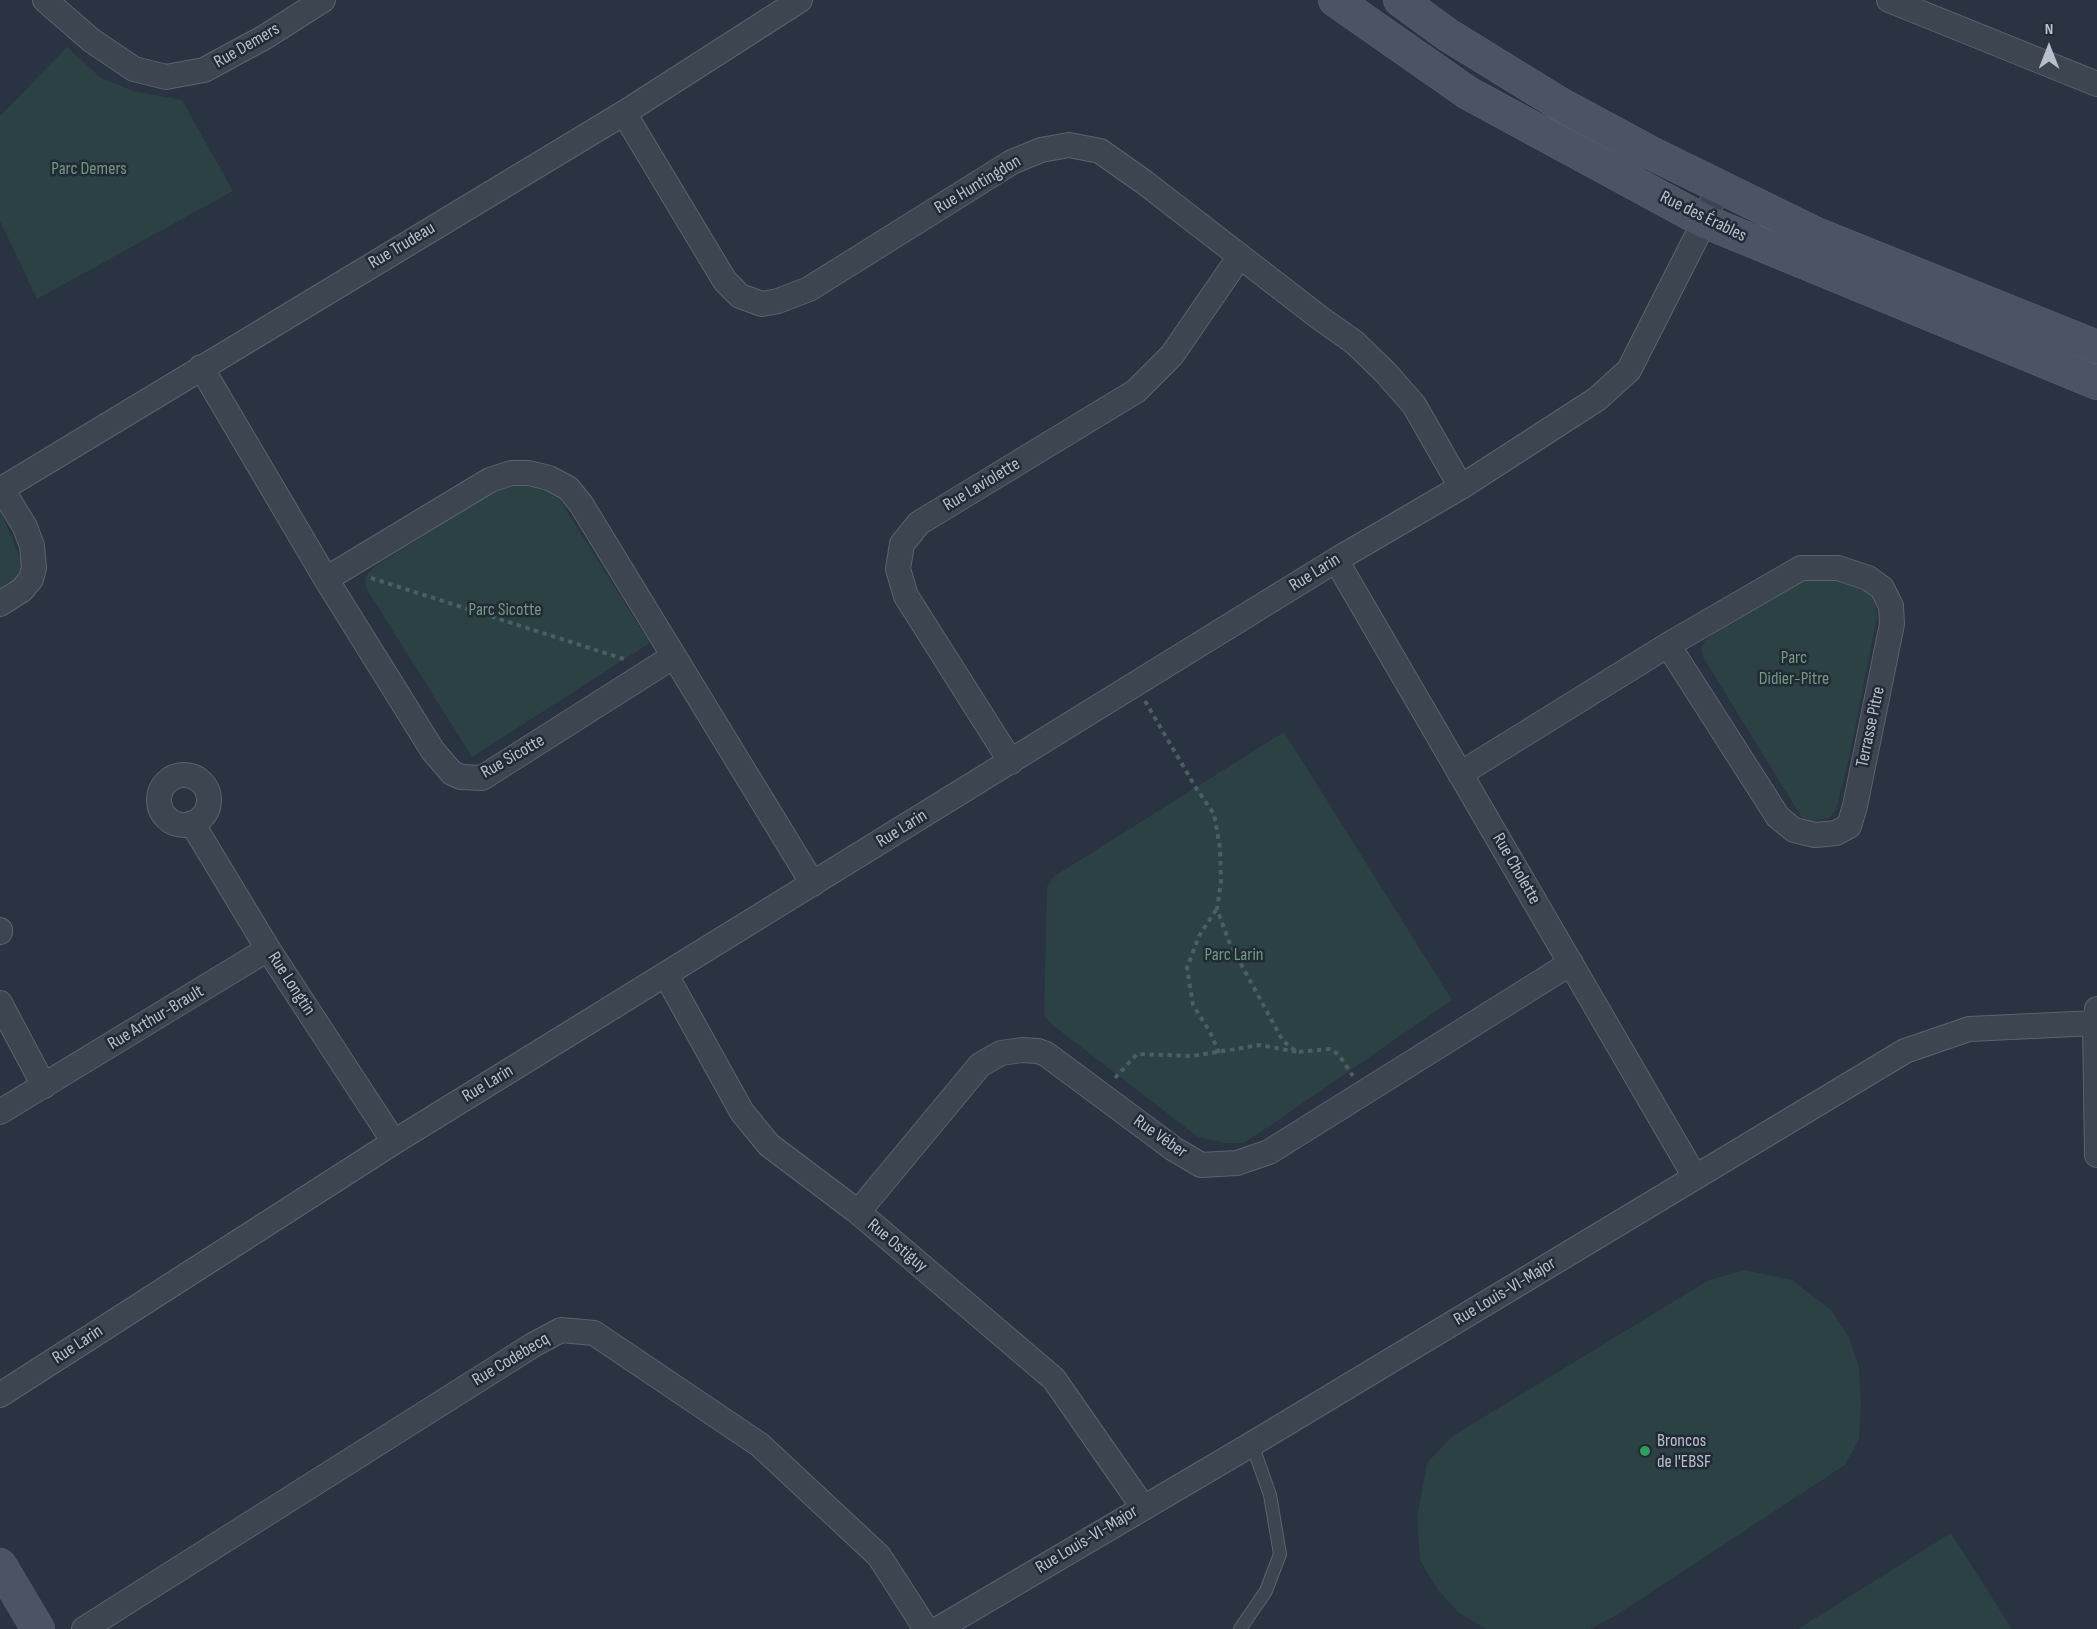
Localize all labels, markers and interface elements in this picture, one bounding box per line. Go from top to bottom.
north arrow [2019,18,2079,78]
street label: Rue Demers [210,19,284,73]
text: N [2045,20,2053,39]
street label: Rue Huntingdon [931,151,1025,219]
park label: Parc Demers [51,158,127,180]
street label: Rue des Érables [1656,187,1750,247]
street label: Rue Trudeau [365,218,439,274]
street label: Rue Laviolette [940,454,1024,516]
street label: Rue Larin [1286,549,1344,597]
park label: Parc Sicotte [469,599,541,621]
park label: Parc Didier-Pitre [1759,647,1829,690]
street label: Terrasse Pitre [1852,685,1890,769]
street label: Rue Sicotte [477,730,549,784]
street label: Rue Larin [873,805,931,853]
street label: Rue Cholette [1487,830,1545,908]
park label: Parc Larin [1204,944,1264,966]
street label: Rue Longtin [263,948,319,1020]
street label: Rue Arthur-Brault [104,981,208,1055]
street label: Rue Larin [459,1060,517,1108]
street label: Rue Véber [1129,1111,1191,1163]
street label: Rue Ostiguy [863,1215,931,1277]
street label: Rue Louis-VI-Major [1450,1253,1560,1331]
street label: Rue Larin [49,1321,107,1369]
street label: Rue Codebecq [469,1329,553,1391]
place label: Broncos de l'EBSF [1657,1430,1711,1472]
marker: Broncos de l'EBSF [1638,1444,1652,1458]
street label: Rue Louis-VI-Major [1032,1501,1142,1579]

